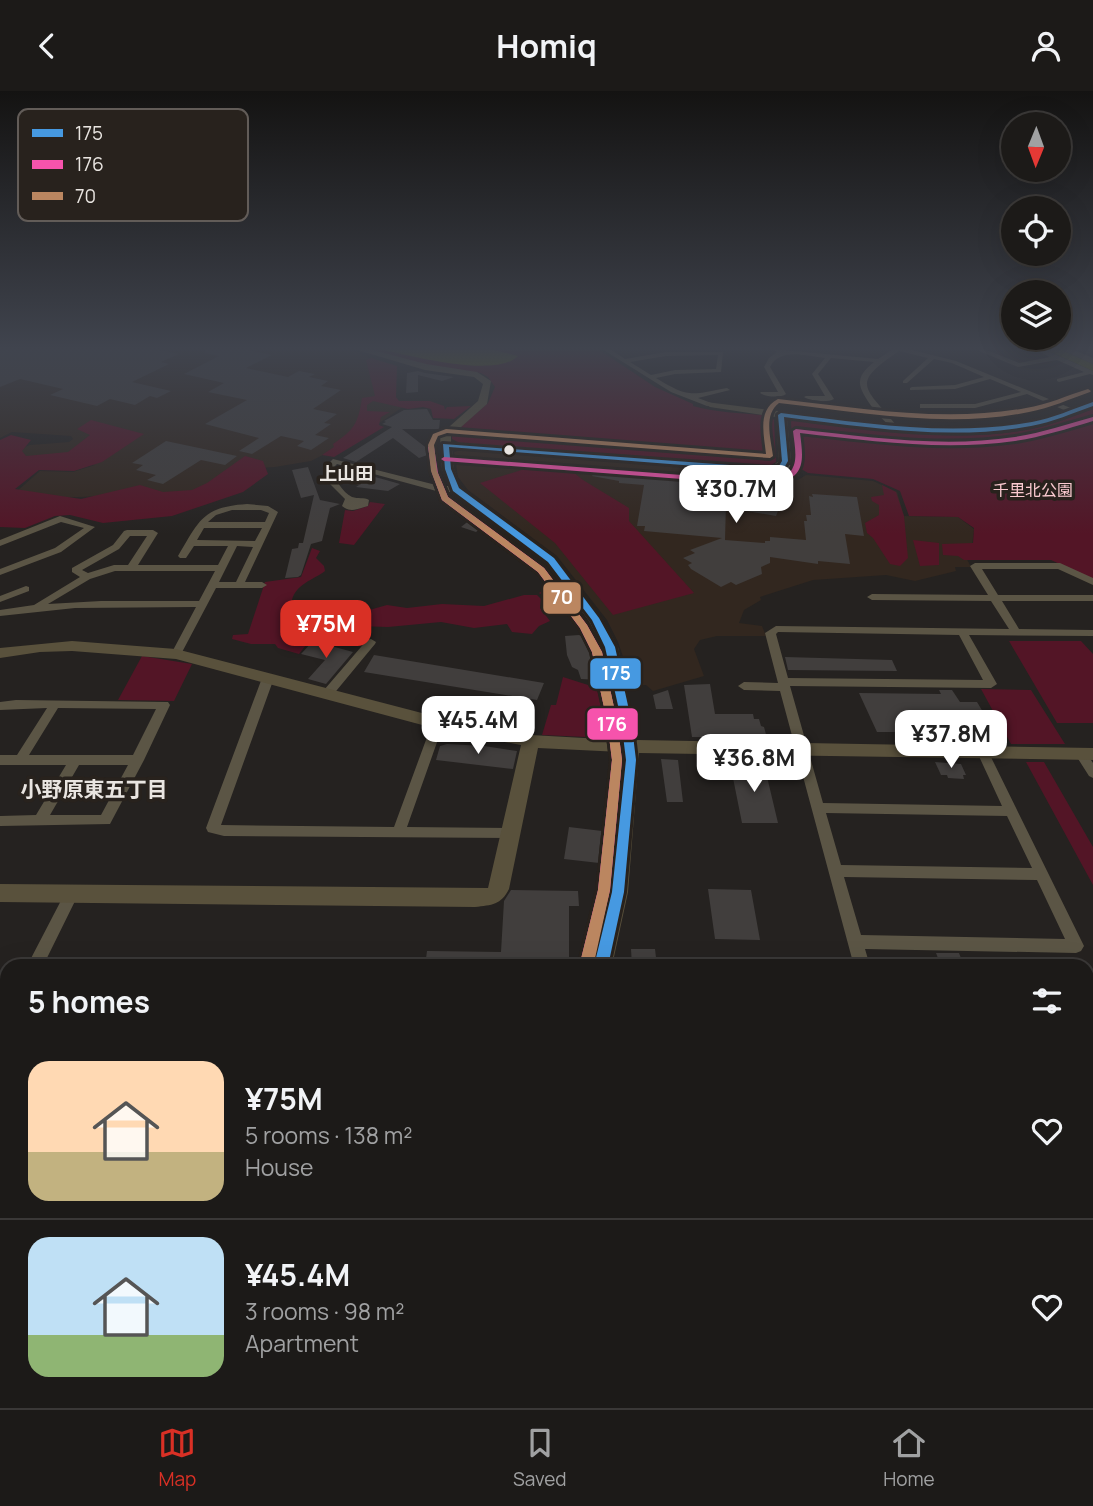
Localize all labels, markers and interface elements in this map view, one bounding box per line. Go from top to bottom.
text: Homiq [496,24,597,68]
icon: back [28,27,66,65]
icon: person [1027,27,1065,65]
legend [18,109,248,221]
north arrow [1001,112,1071,182]
map controls [1001,112,1071,350]
text: 175 [75,120,103,146]
text: 176 [75,151,104,177]
text: 70 [75,183,96,209]
button: locate [1001,196,1071,266]
button: layers [1001,280,1071,350]
unlabelled marker [502,443,516,457]
district label: 上山田 [319,461,373,485]
pin: ¥30.7M [679,465,793,525]
text: ¥30.7M [695,472,777,504]
park label: 千里北公園 [993,479,1073,501]
line badge: 70 [542,581,582,615]
text: 70 [551,584,573,610]
pin: ¥75M [285,601,367,660]
text: ¥75M [296,607,356,639]
line badge: 175 [589,657,642,690]
text: 175 [601,660,631,686]
pin: ¥45.4M [421,697,535,756]
text: ¥45.4M [438,703,518,735]
line badge: 176 [586,707,639,741]
text: 176 [597,711,627,737]
pin: ¥37.8M [894,711,1008,770]
text: ¥37.8M [911,717,991,749]
pin: ¥36.8M [697,735,811,794]
text: ¥36.8M [713,741,795,773]
district label: 小野原東五丁目 [21,775,168,803]
text: 5 homes [28,981,150,1022]
icon: filters [1028,982,1066,1020]
text: ¥75M [245,1078,323,1119]
icon: home [84,1089,168,1173]
icon: heart [1028,1112,1066,1150]
text: 5 rooms · 138 m² [245,1119,412,1151]
text: House [245,1151,314,1183]
text: ¥45.4M [245,1254,350,1295]
icon: home [84,1265,168,1349]
icon: heart [1028,1288,1066,1326]
text: 3 rooms · 98 m² [245,1295,405,1327]
text: Apartment [245,1327,359,1359]
tab: Map [158,1424,196,1492]
tab: Saved [513,1424,567,1492]
tab: Home [883,1424,935,1492]

